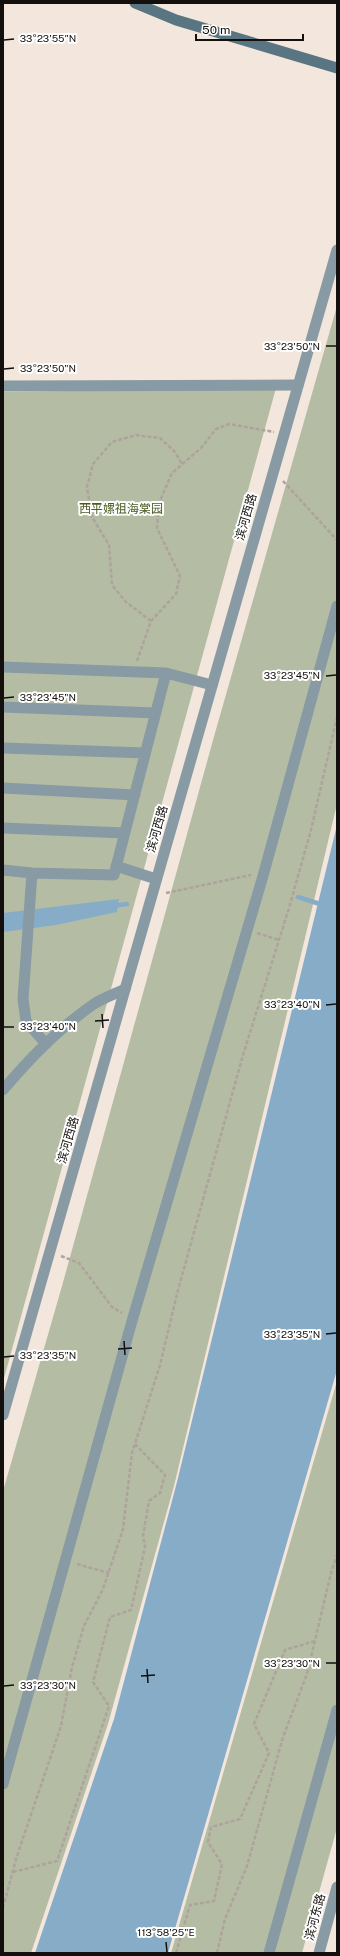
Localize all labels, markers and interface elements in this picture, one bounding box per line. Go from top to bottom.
scale bar [196,16,303,42]
text: 50 m [202,23,230,37]
text: 33°23'55"N [20,32,76,44]
text: 33°23'50"N [264,340,320,352]
text: 33°23'50"N [20,362,76,374]
street label: 滨河西路 [233,492,259,542]
park label: 西平嫘祖海棠园 [79,502,163,516]
text: 33°23'45"N [264,669,320,681]
text: 33°23'45"N [20,691,76,703]
street label: 滨河西路 [144,804,170,854]
text: 33°23'40"N [264,998,320,1010]
text: 33°23'40"N [20,1020,76,1032]
street label: 滨河西路 [55,1115,81,1165]
text: 33°23'35"N [264,1328,320,1340]
text: 33°23'35"N [20,1349,76,1361]
text: 33°23'30"N [264,1657,320,1669]
text: 33°23'30"N [20,1679,76,1691]
street label: 滨河东路 [302,1892,328,1942]
text: 113°58'25"E [137,1926,195,1938]

